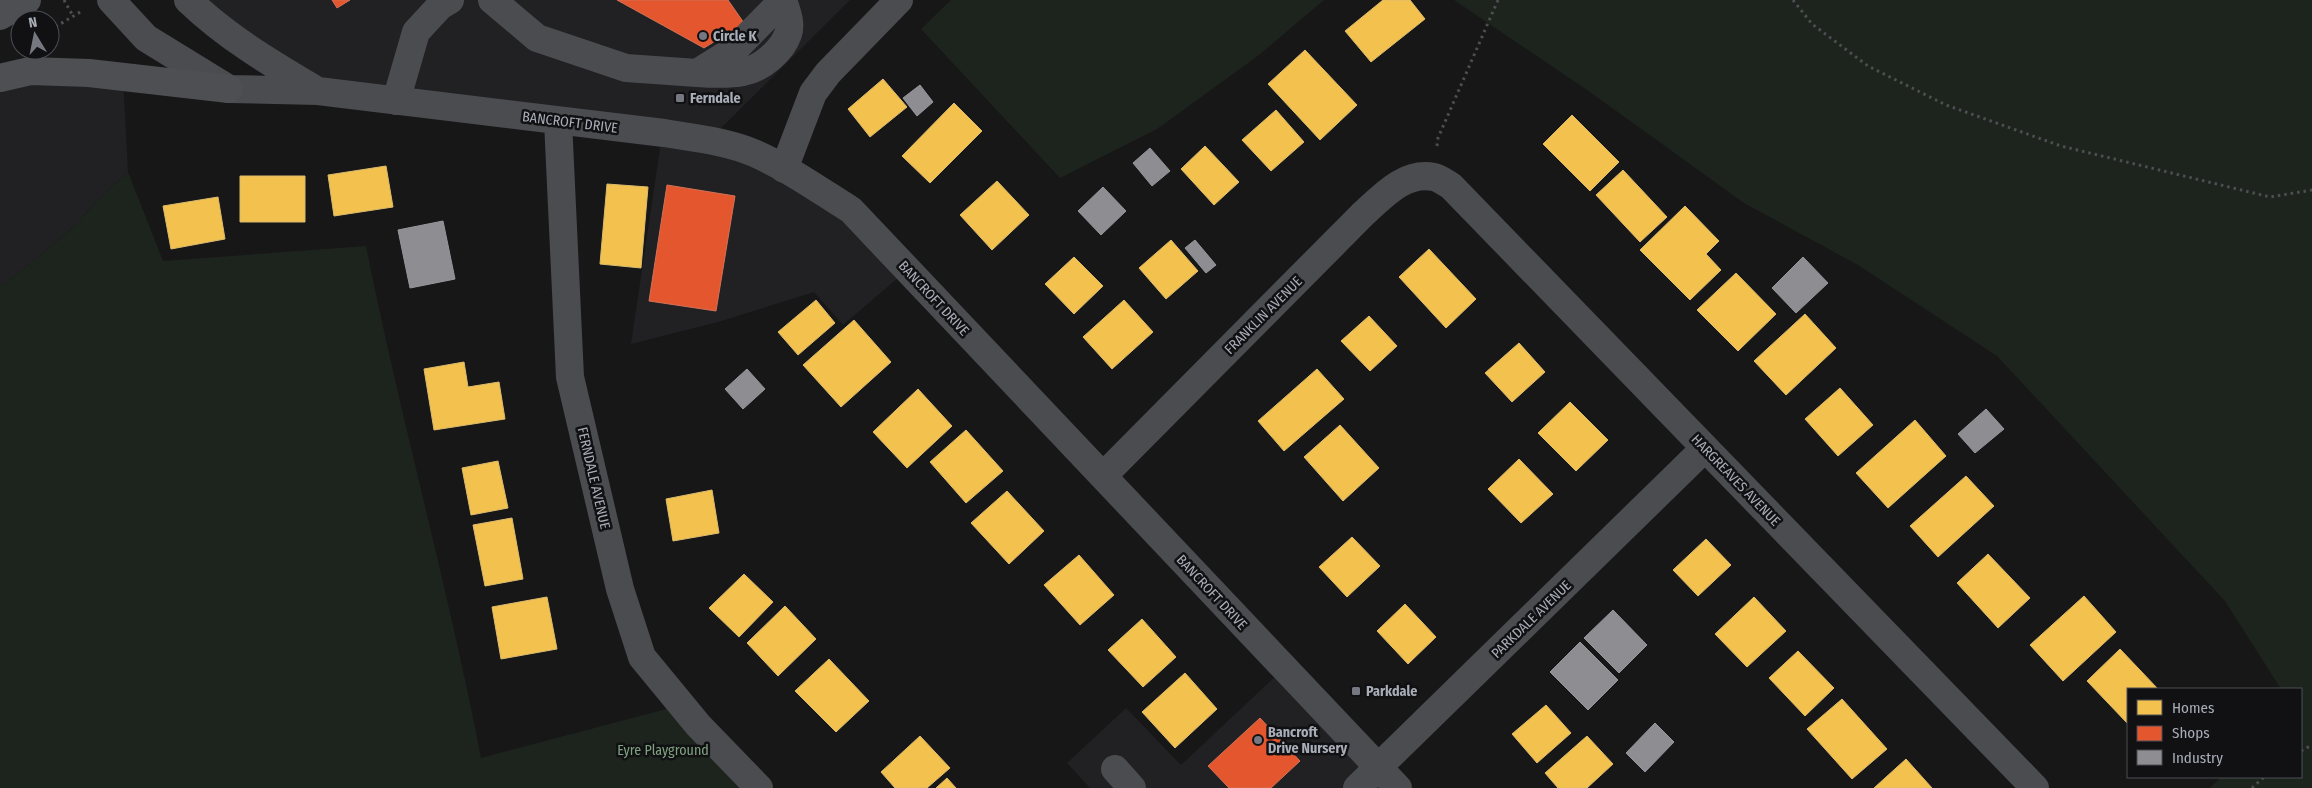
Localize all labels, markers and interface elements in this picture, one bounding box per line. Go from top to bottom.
north arrow [10,10,60,60]
text: N [27,14,38,32]
place label: Circle K [713,28,758,45]
marker: Circle K [697,30,709,42]
place label: Ferndale [690,90,741,107]
marker: Ferndale [674,92,686,104]
street label: BANCROFT DRIVE [521,108,619,137]
street label: BANCROFT DRIVE [895,257,973,340]
street label: FRANKLIN AVENUE [1221,273,1306,358]
street label: FERNDALE AVENUE [573,425,614,531]
street label: HARGREAVES AVENUE [1688,431,1784,530]
street label: BANCROFT DRIVE [1173,551,1251,634]
street label: PARKDALE AVENUE [1488,577,1575,662]
place label: Parkdale [1366,683,1417,700]
marker: Parkdale [1350,685,1362,697]
legend [2127,688,2302,778]
text: Homes [2172,699,2214,717]
place label: Bancroft Drive Nursery [1268,724,1348,757]
text: Shops [2172,724,2210,742]
marker: Bancroft Drive Nursery [1252,734,1264,746]
park label: Eyre Playground [617,742,709,759]
text: Industry [2172,749,2223,767]

